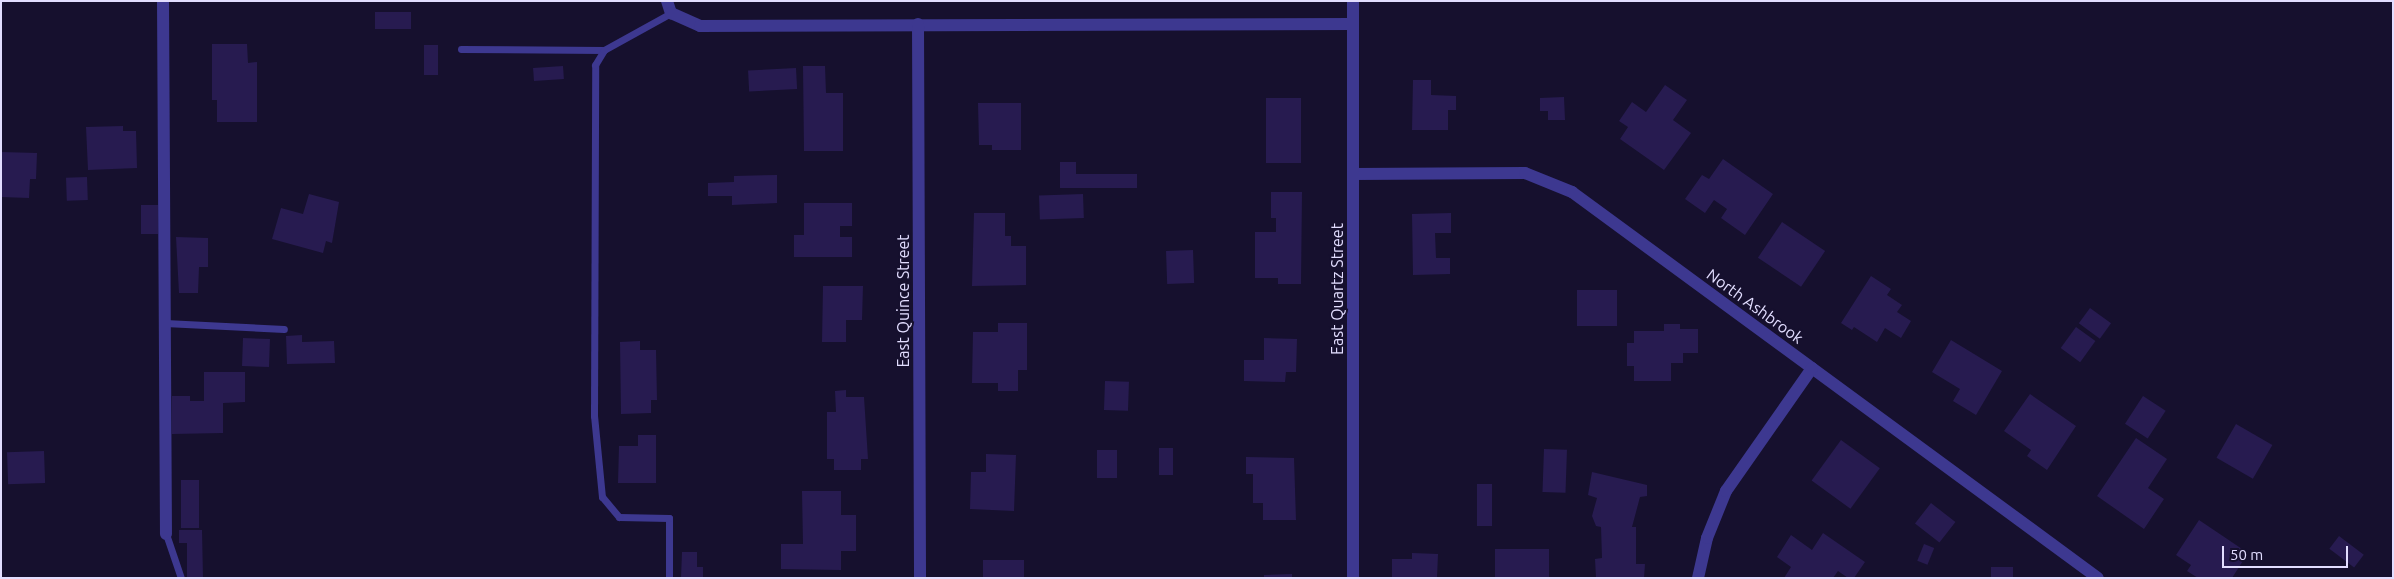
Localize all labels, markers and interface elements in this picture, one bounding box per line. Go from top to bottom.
street label: East Quartz Street [1327,223,1347,355]
street label: East Quince Street [893,234,913,368]
street label: North Ashbrook [1703,264,1807,348]
scale bar [2224,536,2350,568]
text: 50 m [2230,546,2263,563]

